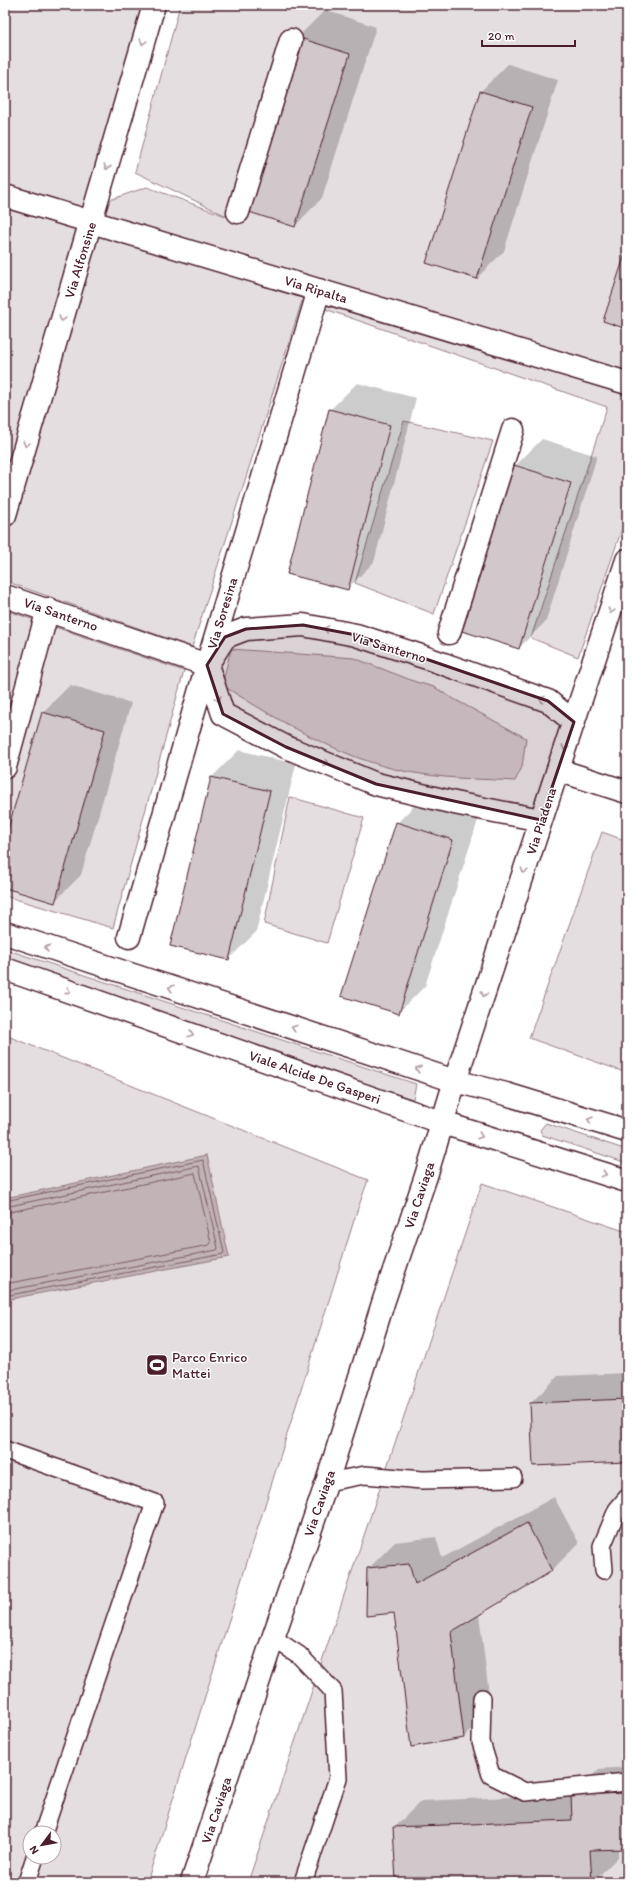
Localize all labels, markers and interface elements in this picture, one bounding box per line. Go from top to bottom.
scale bar [482,22,575,48]
text: 20 m [488,29,515,43]
one-way arrow [139,39,148,46]
one-way arrow [103,163,112,170]
street label: Via Alfonsine [61,220,100,300]
street label: Via Ripalta [282,272,349,307]
one-way arrow [58,315,67,322]
one-way arrow [22,440,31,447]
street label: Via Soresina [204,575,242,651]
street label: Via Santerno [21,594,100,635]
one-way arrow [607,607,615,614]
one-way arrow [322,626,329,634]
street label: Via Santerno [349,628,428,667]
one-way arrow [539,695,546,704]
one-way arrow [213,696,222,703]
one-way arrow [561,744,570,751]
one-way arrow [323,759,330,767]
street label: Via Piadena [523,785,561,857]
one-way arrow [521,867,529,874]
one-way arrow [44,944,51,953]
one-way arrow [167,984,174,993]
one-way arrow [65,986,72,994]
one-way arrow [480,991,488,998]
one-way arrow [291,1025,298,1033]
one-way arrow [187,1029,194,1037]
street label: Viale Alcide De Gasperi [247,1047,383,1108]
one-way arrow [415,1065,422,1074]
one-way arrow [586,1116,593,1124]
one-way arrow [476,1131,483,1139]
street label: Via Caviaga [401,1159,439,1231]
one-way arrow [600,1169,607,1178]
place label: Parco Enrico Mattei [172,1349,247,1382]
sports icon: Parco Enrico Mattei [144,1352,170,1378]
street label: Via Caviaga [300,1467,339,1539]
street label: Via Caviaga [198,1774,236,1846]
north arrow [22,1825,62,1865]
text: N [26,1843,41,1857]

